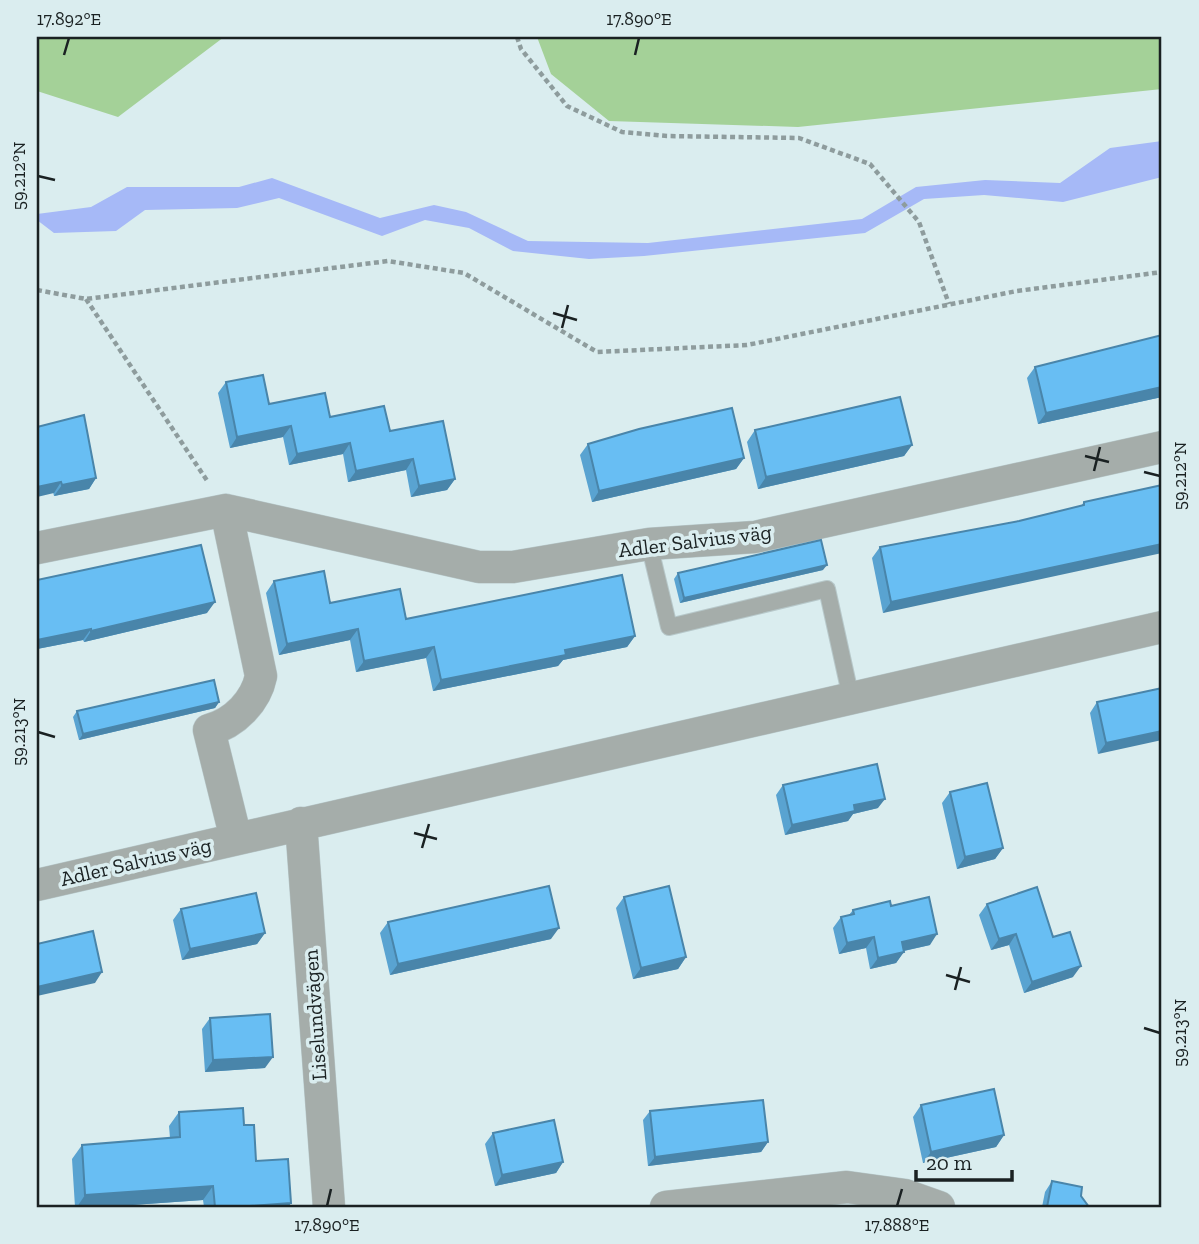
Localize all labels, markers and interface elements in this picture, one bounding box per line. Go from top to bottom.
text: 17.892°E [37,8,101,30]
text: 17.890°E [606,8,672,30]
text: 59.212°N [8,142,30,210]
text: 59.212°N [1169,442,1191,510]
street label: Adler Salvius väg [617,519,774,562]
text: 59.213°N [8,698,30,766]
street label: Adler Salvius väg [58,832,214,891]
street label: Liselundvägen [297,949,332,1081]
text: 59.213°N [1169,999,1191,1067]
scale bar [916,1139,1012,1183]
text: 20 m [926,1150,972,1175]
text: 17.890°E [294,1214,360,1236]
text: 17.888°E [865,1214,929,1236]

